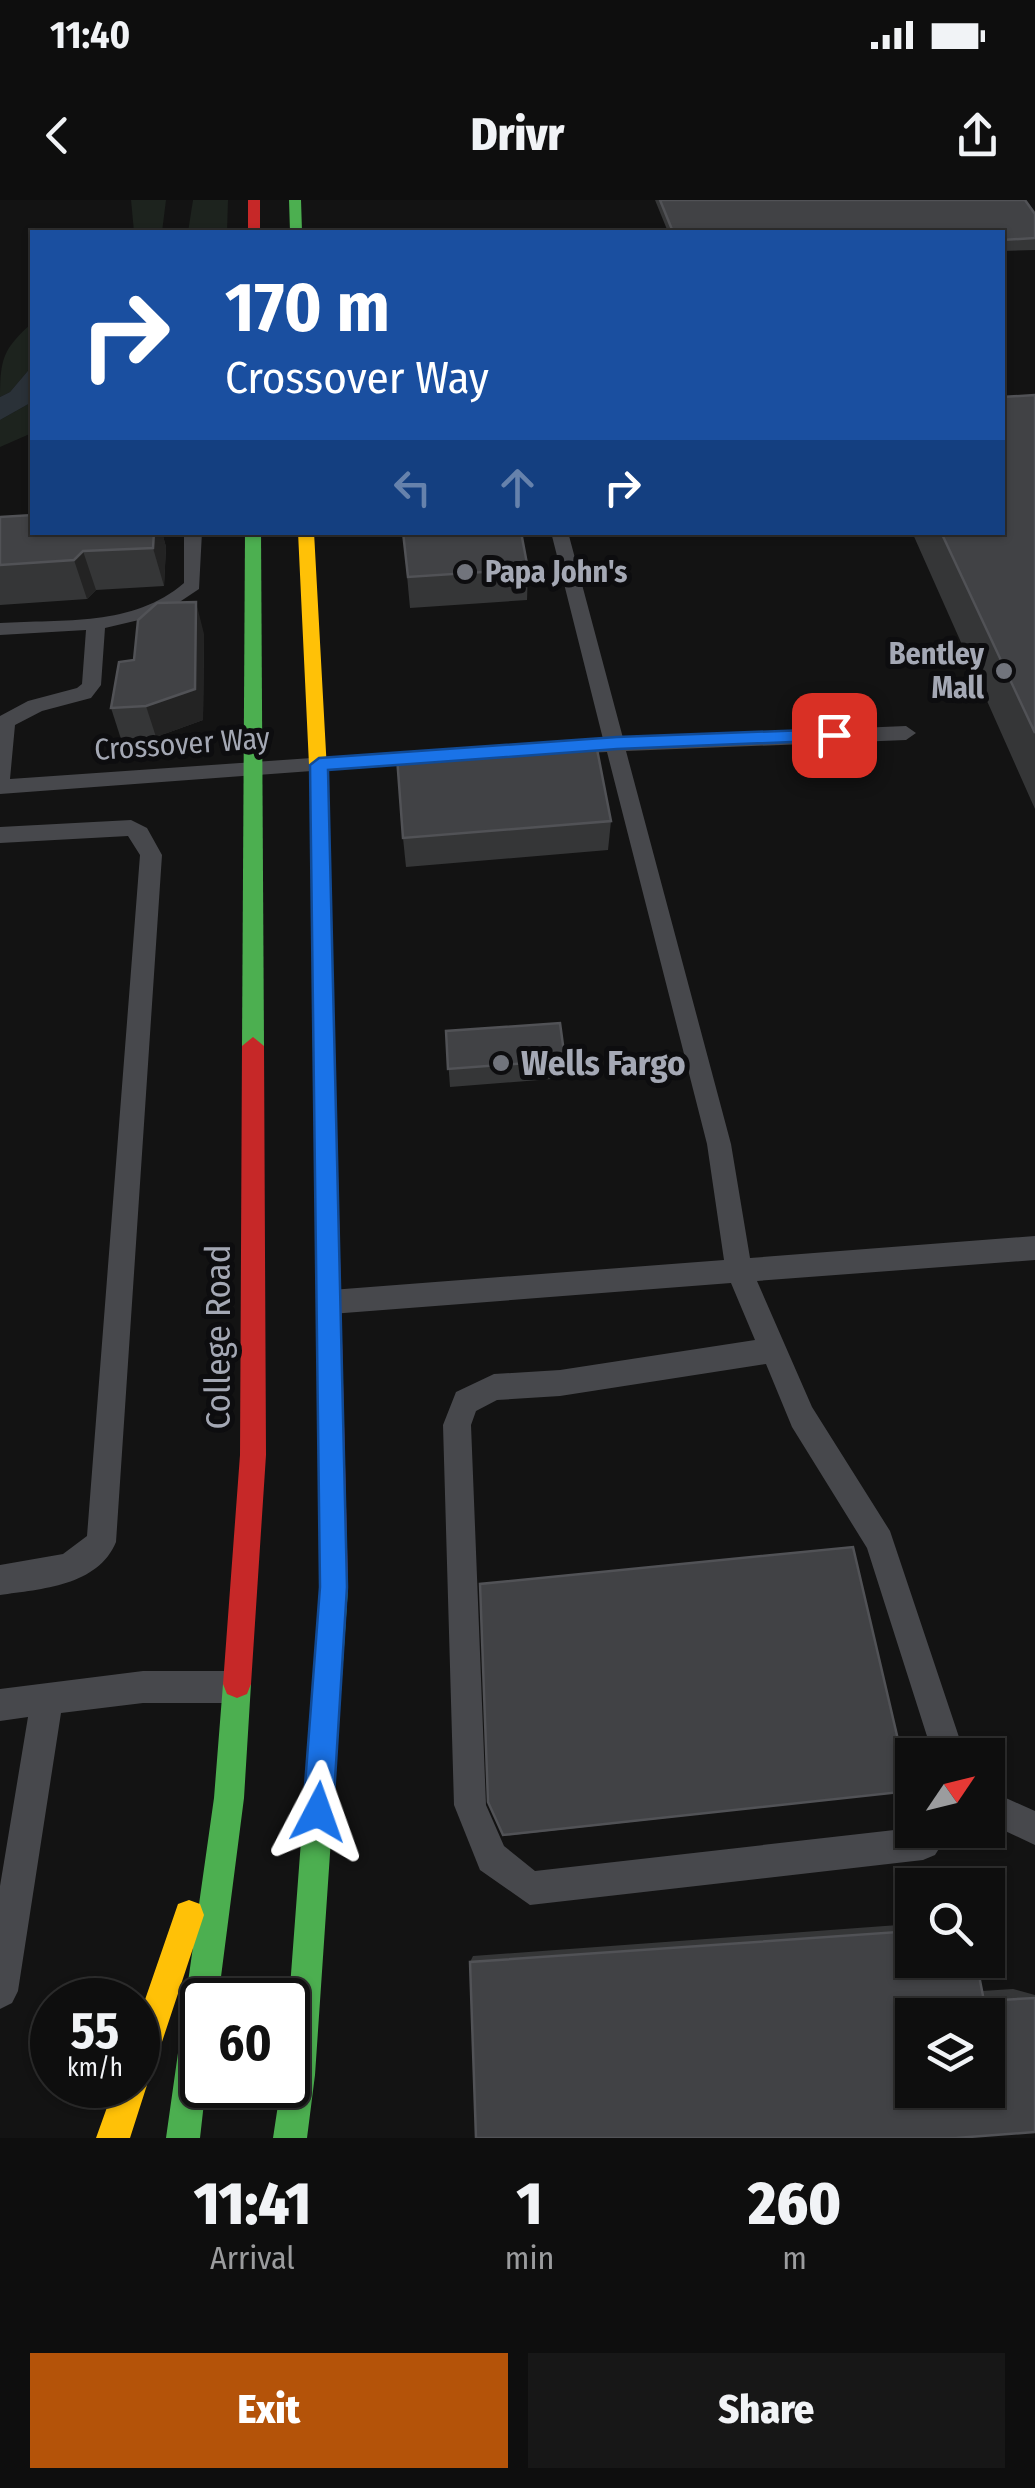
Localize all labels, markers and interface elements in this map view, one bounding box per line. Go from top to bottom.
text: 11:40 [50,12,130,58]
icon: back [30,108,85,163]
text: Drivr [471,108,564,162]
icon: share [950,108,1005,163]
text: 170 m [225,266,390,350]
icon: right [60,270,190,400]
text: Crossover Way [225,351,489,405]
icon: left [385,460,440,515]
icon: ahead [490,460,545,515]
icon: right [595,460,650,515]
place label: Papa John's [485,554,627,590]
marker: Papa John's [454,561,476,583]
place label: Bentley Mall [889,636,985,706]
marker: Bentley Mall [993,660,1015,682]
pin [792,693,877,778]
icon: arrive [807,708,862,763]
street label: Crossover Way [93,720,272,768]
place label: Wells Fargo [521,1042,686,1084]
marker: Wells Fargo [490,1052,512,1074]
street label: College Road [197,1244,239,1430]
north arrow [895,1738,1005,1848]
map controls [895,1738,1005,2108]
position arrow [266,1760,370,1864]
button: search [895,1868,1005,1978]
speed limit sign: 60 [180,1978,310,2108]
button: layers [895,1998,1005,2108]
text: 55 [71,2001,119,2061]
text: km/h [67,2053,123,2083]
text: 11:41 [194,2168,311,2240]
text: 1 [517,2168,543,2240]
text: 260 [748,2168,841,2240]
text: Arrival [210,2239,295,2277]
text: min [505,2239,554,2277]
text: m [782,2239,807,2277]
button: Exit [30,2353,508,2468]
button: Share [528,2353,1005,2468]

